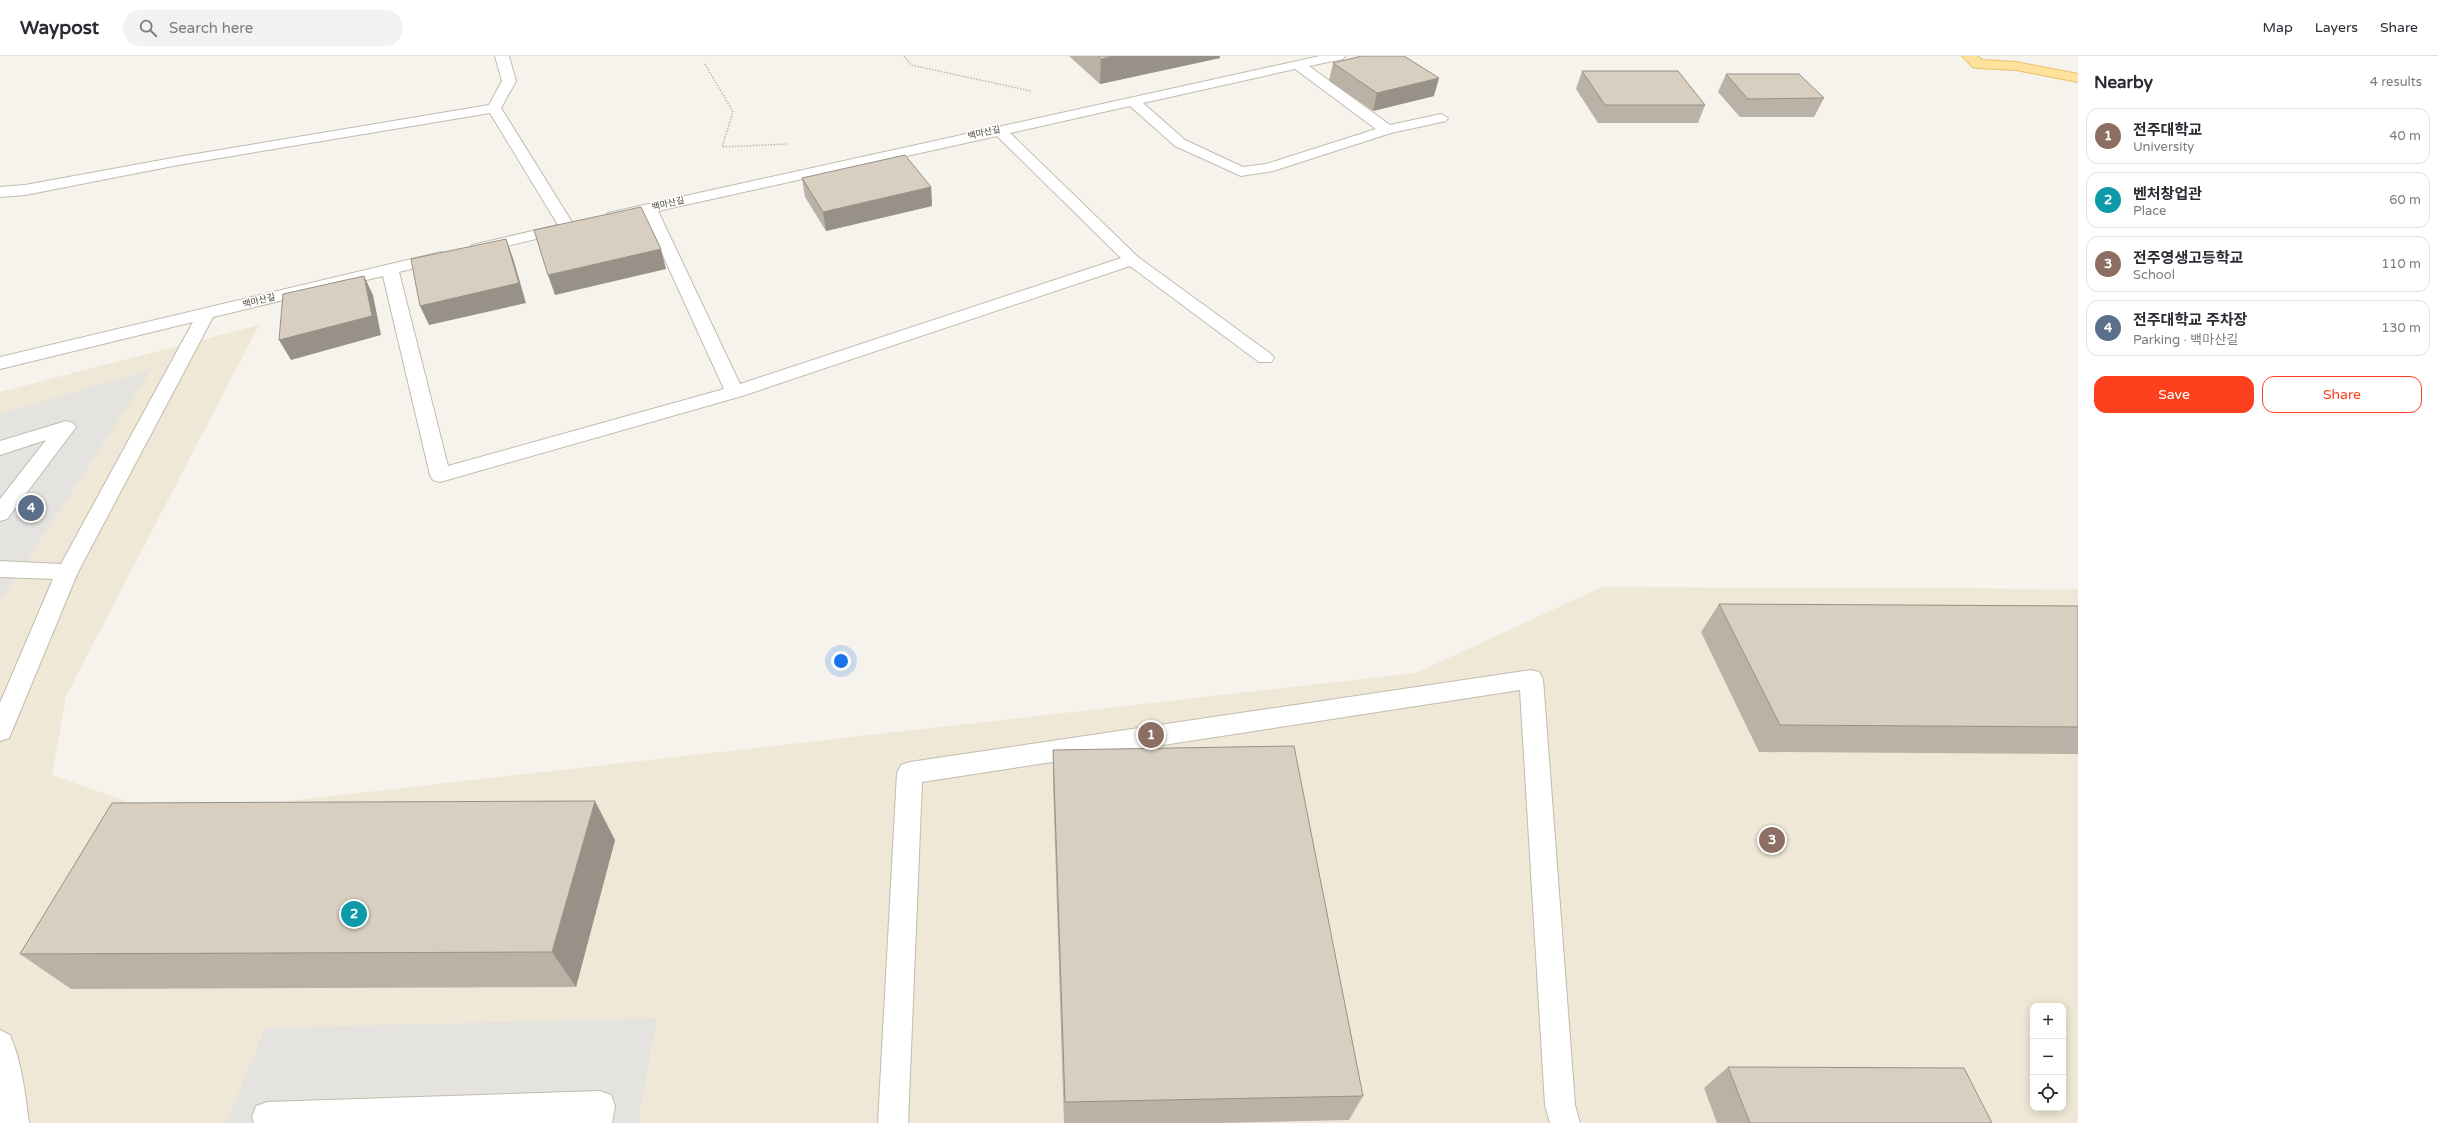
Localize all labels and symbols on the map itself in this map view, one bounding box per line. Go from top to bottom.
street label: 백마산길 [967,124,1001,142]
street label: 백마산길 [651,195,685,213]
street label: 백마산길 [242,292,276,310]
pin: 4 [18,493,44,523]
your location [831,651,851,671]
pin: 1 [1138,720,1164,750]
pin: 3 [1759,825,1785,855]
pin: 2 [341,899,367,929]

